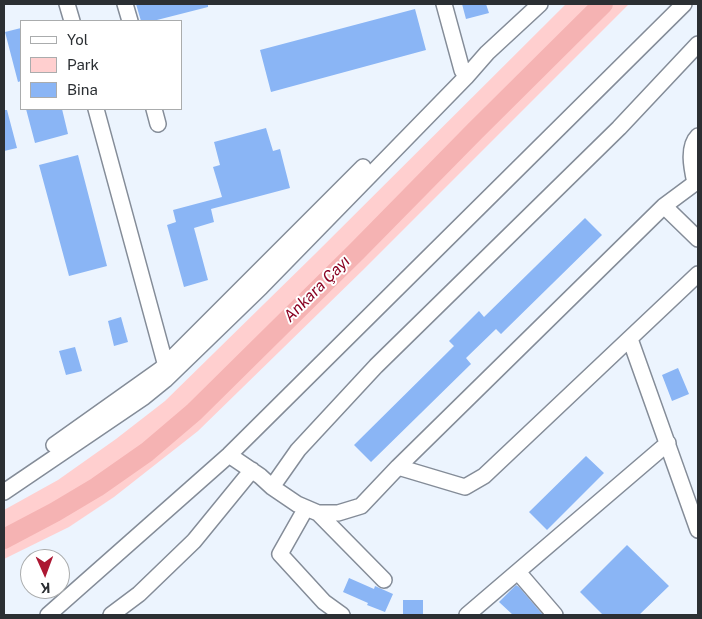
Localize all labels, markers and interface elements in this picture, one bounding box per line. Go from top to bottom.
legend [20,20,182,110]
text: Yol [67,31,88,48]
text: Park [67,56,99,73]
text: Bina [67,81,98,98]
water label: Ankara Çayı [280,252,354,326]
north arrow [20,549,70,599]
text: K [40,580,51,596]

